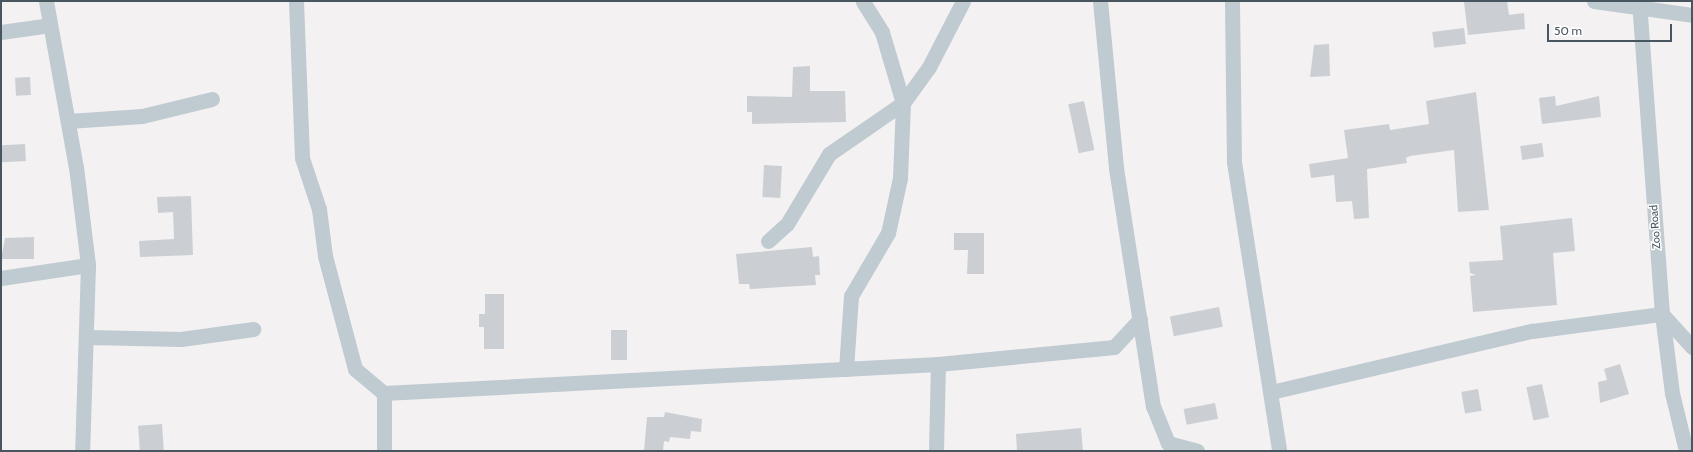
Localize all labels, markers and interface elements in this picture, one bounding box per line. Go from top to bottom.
scale bar [1549,16,1674,42]
text: 50 m [1554,23,1582,38]
street label: Zoo Road [1647,205,1663,249]

